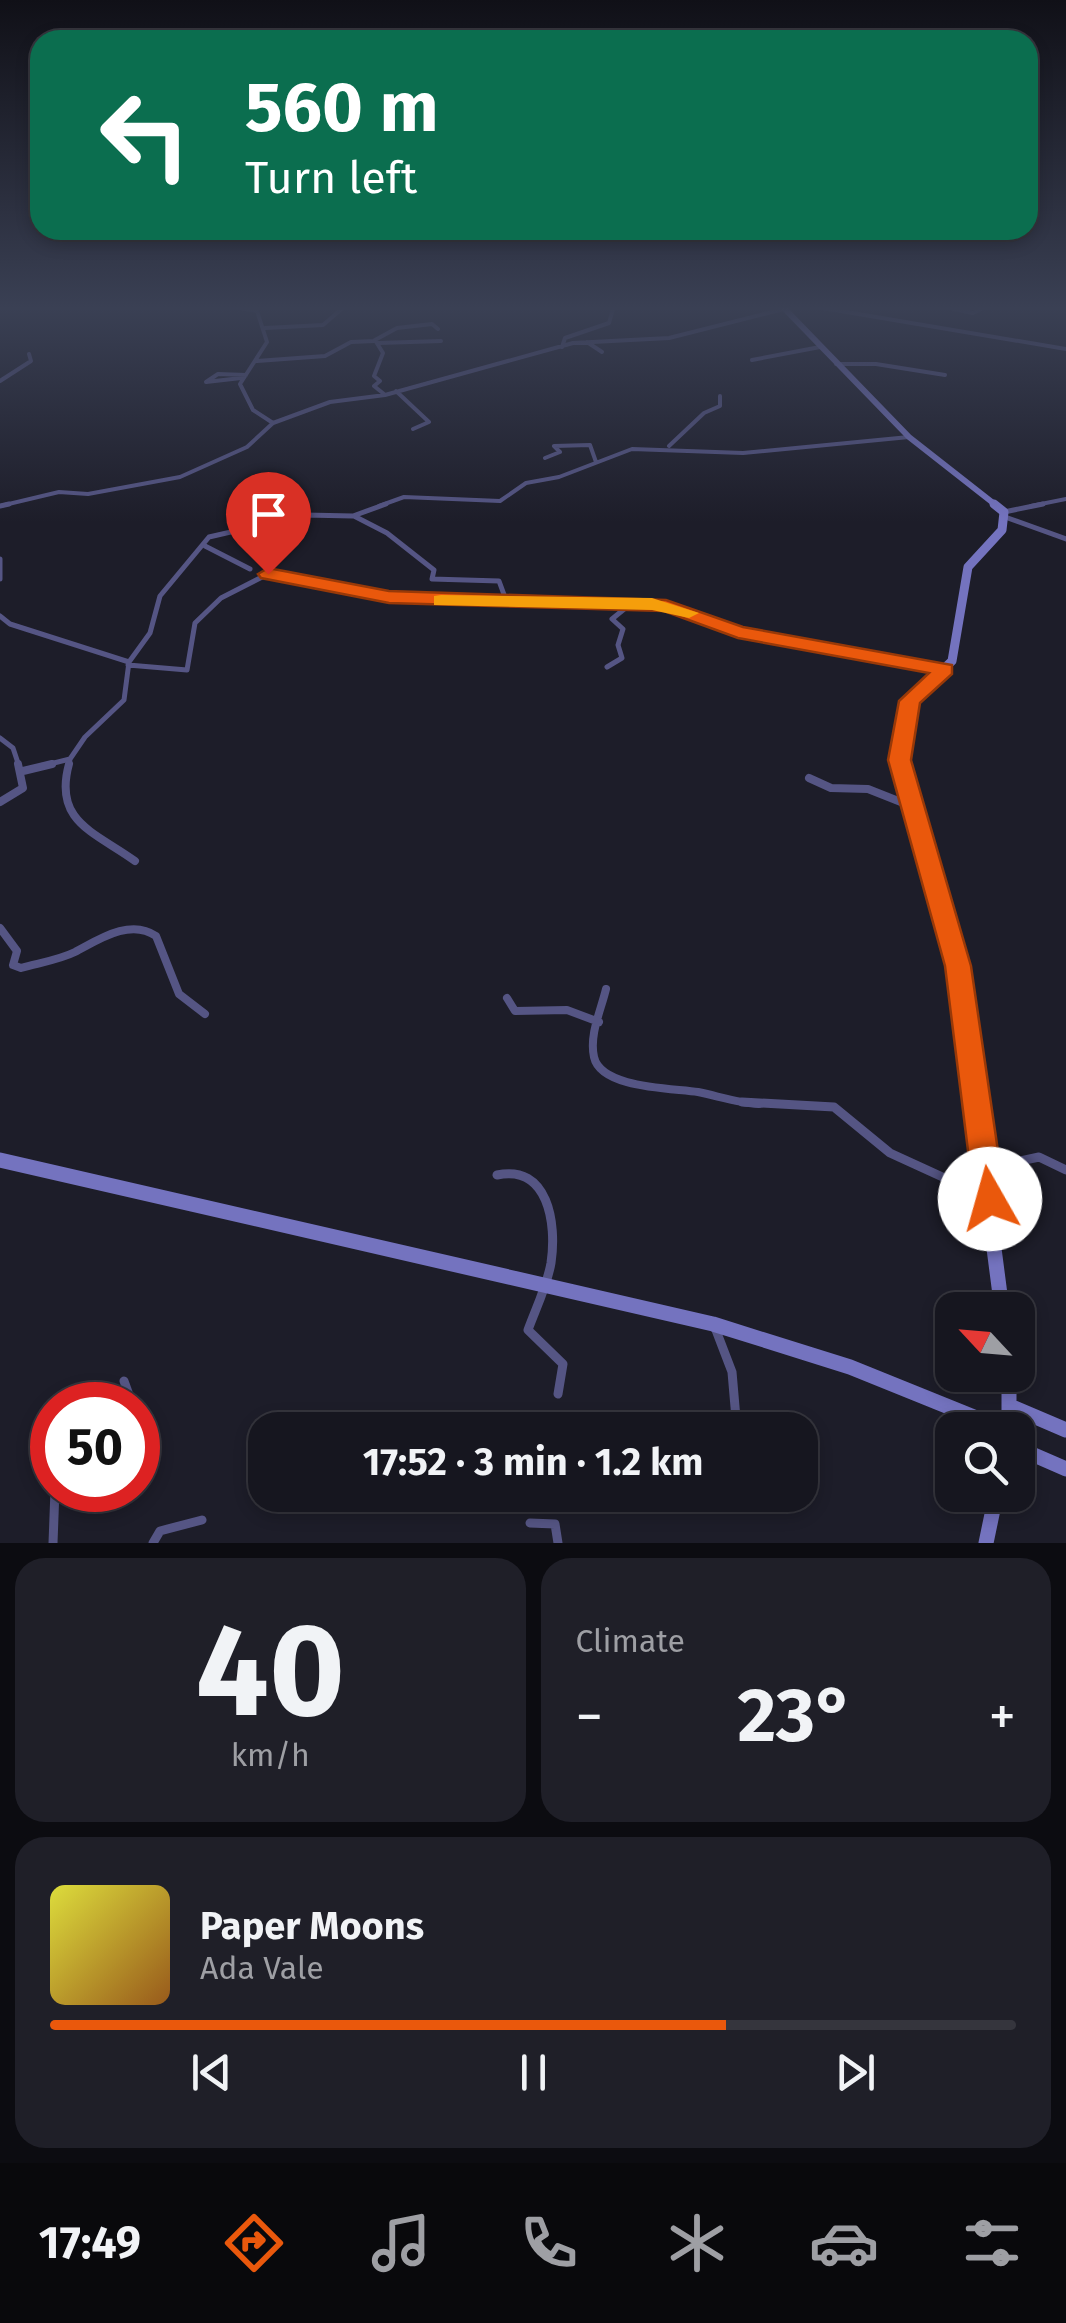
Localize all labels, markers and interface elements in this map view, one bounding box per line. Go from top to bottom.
text: 560 m [245,66,439,150]
icon: left [80,70,210,200]
text: Turn left [245,151,417,205]
pin [226,472,311,575]
icon: arrive [241,487,296,542]
position arrow [938,1147,1042,1251]
north arrow [935,1292,1035,1392]
map controls [935,1292,1035,1512]
speed limit sign: 50 [30,1382,160,1512]
button: search [935,1412,1035,1512]
text: 17:52 · 3 min · 1.2 km [363,1439,703,1485]
text: 40 [195,1593,345,1749]
text: Climate [576,1622,685,1660]
text: 23° [738,1671,854,1761]
text: − [576,1684,603,1750]
text: + [989,1684,1016,1750]
text: km/h [231,1736,310,1774]
text: Paper Moons [200,1903,424,1949]
text: Ada Vale [200,1949,324,1987]
icon: previous [184,2045,239,2100]
icon: pause [506,2045,561,2100]
icon: next [828,2045,883,2100]
icon: directions [219,2208,289,2278]
icon: music [366,2208,436,2278]
icon: phone [514,2208,584,2278]
icon: climate [662,2208,732,2278]
icon: car [809,2208,879,2278]
icon: filters [957,2208,1027,2278]
text: 17:49 [39,2216,141,2270]

